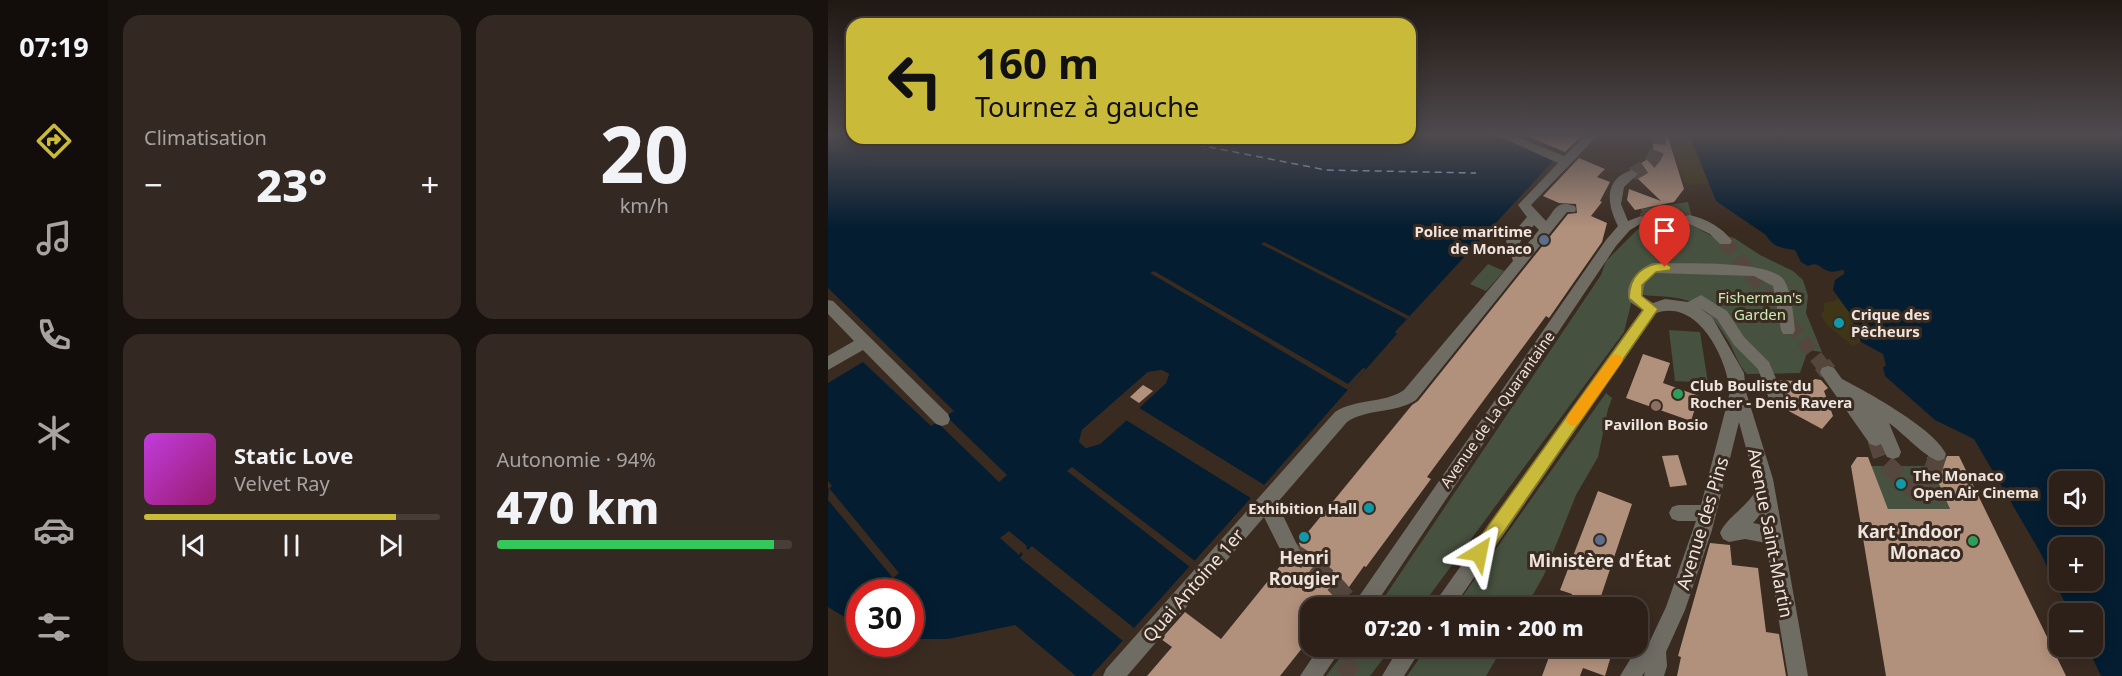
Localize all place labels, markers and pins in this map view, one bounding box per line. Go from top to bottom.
pin [1639,205,1690,267]
place label: Police maritime de Monaco [1414,221,1532,258]
marker: Police maritime de Monaco [1537,233,1551,247]
place label: Crique des Pêcheurs [1851,304,1930,341]
marker: Crique des Pêcheurs [1832,316,1846,330]
place label: Club Bouliste du Rocher - Denis Ravera [1690,375,1852,412]
marker: Club Bouliste du Rocher - Denis Ravera [1671,387,1685,401]
marker: Pavillon Bosio [1649,399,1663,413]
place label: Pavillon Bosio [1604,414,1708,434]
place label: The Monaco Open Air Cinema [1913,465,2039,502]
marker: The Monaco Open Air Cinema [1894,477,1908,491]
place label: Exhibition Hall [1248,498,1357,518]
marker: Exhibition Hall [1362,501,1376,515]
place label: Kart Indoor Monaco [1857,519,1961,564]
marker: Henri Rougier [1297,530,1311,544]
marker: Ministère d'État [1593,533,1607,547]
marker: Kart Indoor Monaco [1966,534,1980,548]
place label: Henri Rougier [1269,545,1339,590]
place label: Ministère d'État [1529,548,1672,572]

